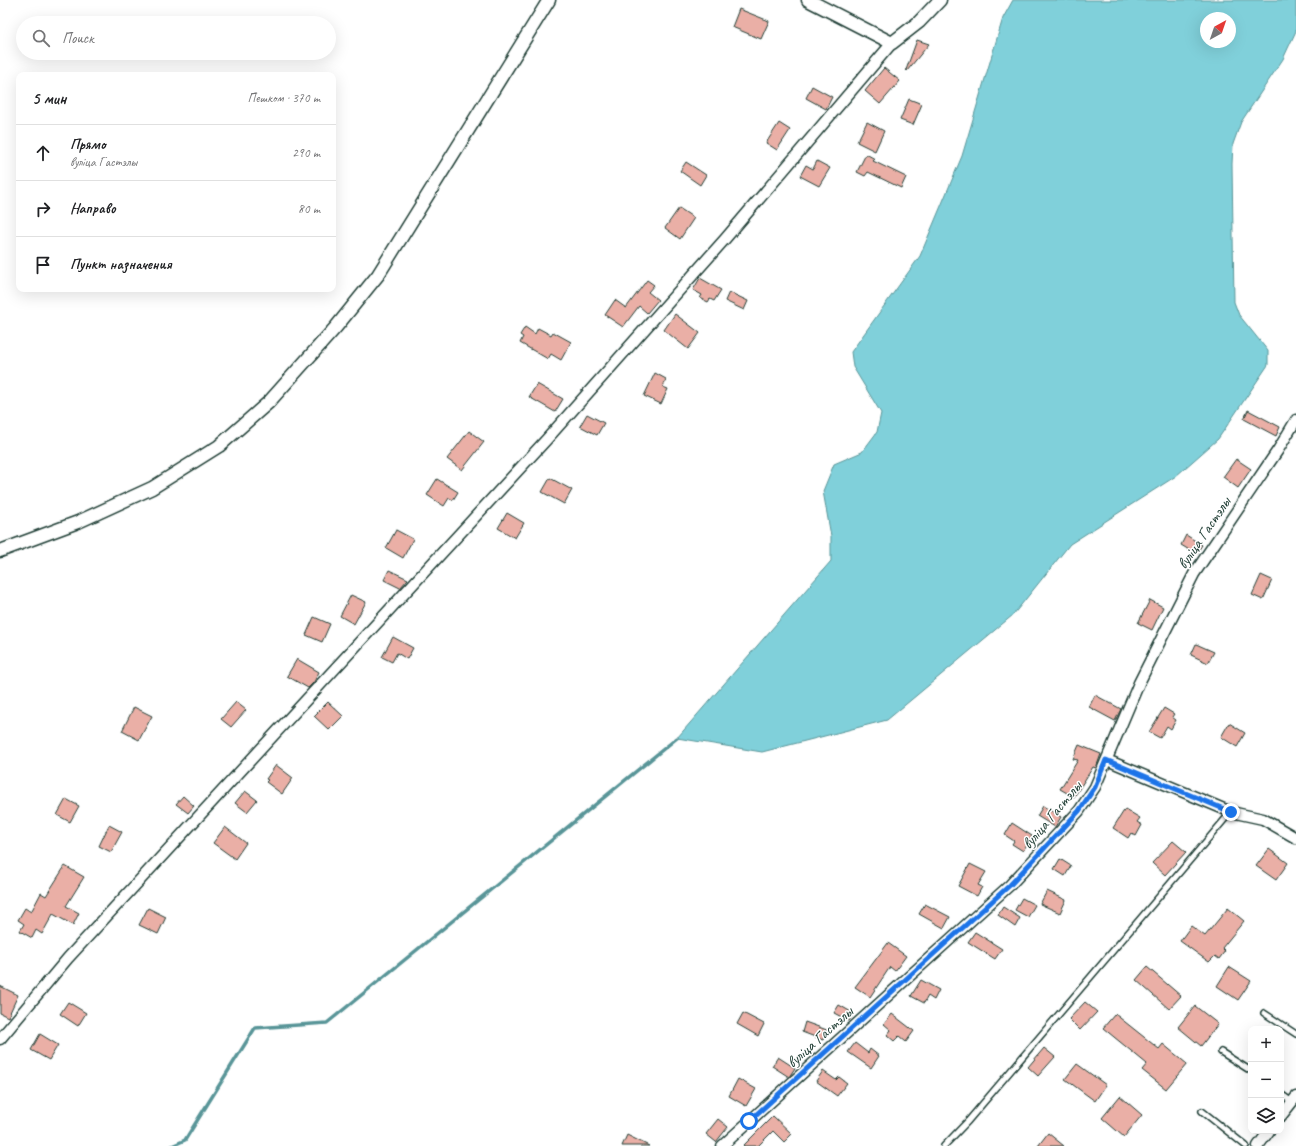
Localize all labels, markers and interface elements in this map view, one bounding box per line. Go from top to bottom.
north arrow [1200,12,1236,48]
search box [16,16,336,60]
icon: search [30,27,52,49]
text: Поиск [62,29,94,48]
text: 5 мин [32,88,66,109]
text: Пешком · 370 m [247,90,320,106]
text: Прямо [70,135,106,154]
icon: ahead [32,142,54,164]
text: 290 m [292,145,320,161]
text: вуліца Гастэлы [70,154,137,170]
icon: right [32,198,54,220]
text: Направо [70,199,116,218]
text: 80 m [298,201,320,217]
icon: arrive [32,254,54,276]
text: Пункт назначения [70,255,172,274]
street label: вуліца Гастэлы [1173,492,1236,573]
street label: вуліца Гастэлы [1018,776,1087,853]
route end [1222,803,1240,821]
street label: вуліца Гастэлы [783,1001,859,1072]
map controls [1248,1026,1284,1134]
button: + [1248,1026,1284,1062]
button: − [1248,1062,1284,1098]
button: layers [1248,1098,1284,1134]
route start [740,1112,758,1130]

